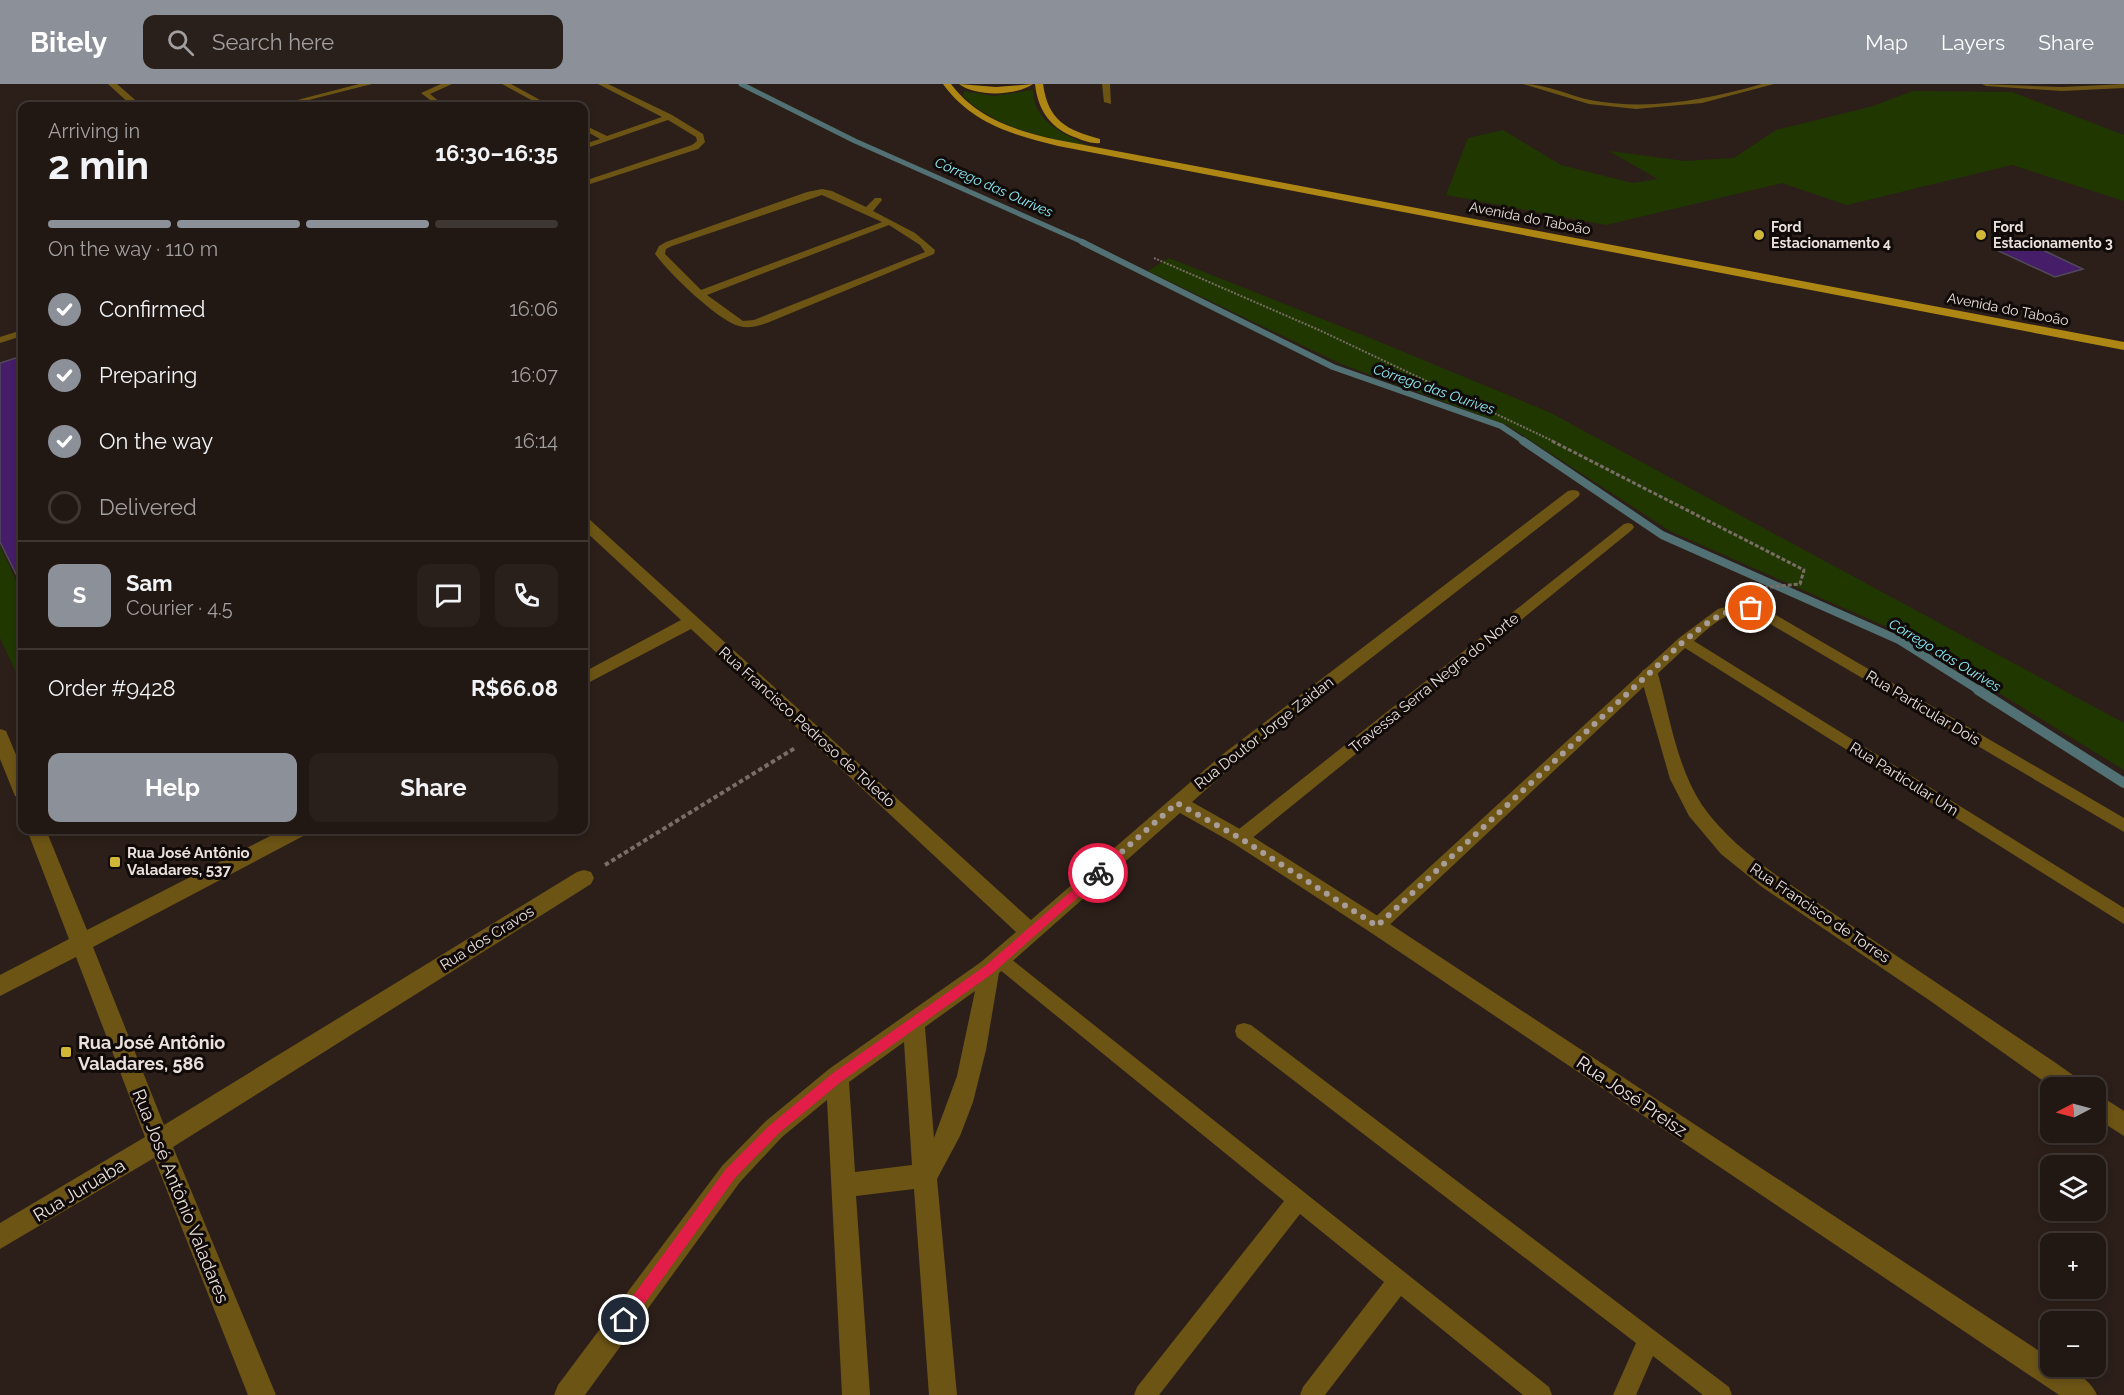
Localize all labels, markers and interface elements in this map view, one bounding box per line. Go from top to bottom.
search box [143,15,563,69]
text: Bitely [30,26,107,59]
icon: search [164,26,197,59]
text: Search here [212,29,334,55]
text: Map [1865,30,1908,55]
text: Layers [1941,30,2005,55]
text: Share [2038,30,2094,55]
text: Arriving in [48,119,140,143]
text: 16:30–16:35 [435,140,558,166]
text: 2 min [48,142,149,188]
water label: Córrego das Ourives [933,154,1056,220]
street label: Avenida do Taboão [1468,198,1592,238]
place label: Ford Estacionamento 4 [1771,219,1891,251]
place label: Ford Estacionamento 3 [1993,219,2113,251]
marker: Ford Estacionamento 4 [1752,228,1766,242]
marker: Ford Estacionamento 3 [1974,228,1988,242]
text: On the way · 110 m [48,237,218,261]
street label: Avenida do Taboão [1946,289,2070,329]
icon: check [48,293,81,326]
text: Confirmed [99,296,206,322]
text: 16:06 [509,297,558,321]
icon: check [48,359,81,392]
water label: Córrego das Ourives [1371,361,1497,417]
text: Preparing [99,362,197,388]
text: 16:07 [511,363,558,387]
icon: check [48,425,81,458]
text: On the way [99,428,213,454]
text: 16:14 [514,429,558,453]
text: Delivered [99,494,197,520]
button: chat [417,564,480,627]
button: phone [495,564,558,627]
text: Sam [126,570,173,596]
text: S [73,582,86,608]
pin [1725,582,1776,633]
icon: bag [1734,591,1767,624]
text: Courier · 4.5 [126,596,233,620]
street label: Travessa Serra Negra do Norte [1346,609,1522,757]
water label: Córrego das Ourives [1886,615,2004,695]
street label: Rua Francisco Pedroso de Toledo [715,643,899,811]
street label: Rua Particular Dois [1863,667,1983,749]
street label: Rua Doutor Jorge Zaidan [1191,673,1337,793]
text: Order #9428 [48,675,176,701]
text: R$66.08 [471,675,558,701]
street label: Rua Particular Um [1846,738,1962,820]
button: Help [48,753,297,822]
button: Share [309,753,558,822]
courier [1068,843,1128,903]
place label: Rua José Antônio Valadares, 537 [127,844,250,879]
marker: Rua José Antônio Valadares, 537 [108,855,122,869]
icon: bike [1082,857,1115,890]
street label: Rua Francisco de Torres [1747,859,1893,967]
street label: Rua dos Cravos [437,902,537,974]
place label: Rua José Antônio Valadares, 586 [78,1032,225,1074]
marker: Rua José Antônio Valadares, 586 [59,1045,73,1059]
street label: Rua José Preisz [1573,1051,1691,1141]
north arrow [2040,1077,2106,1143]
map controls [2040,1077,2106,1377]
street label: Rua José Antônio Valadares [128,1086,234,1306]
street label: Rua Juruaba [29,1154,129,1226]
button: layers [2040,1155,2106,1221]
button: + [2040,1233,2106,1299]
pin [598,1294,649,1345]
icon: home [607,1303,640,1336]
button: − [2040,1311,2106,1377]

